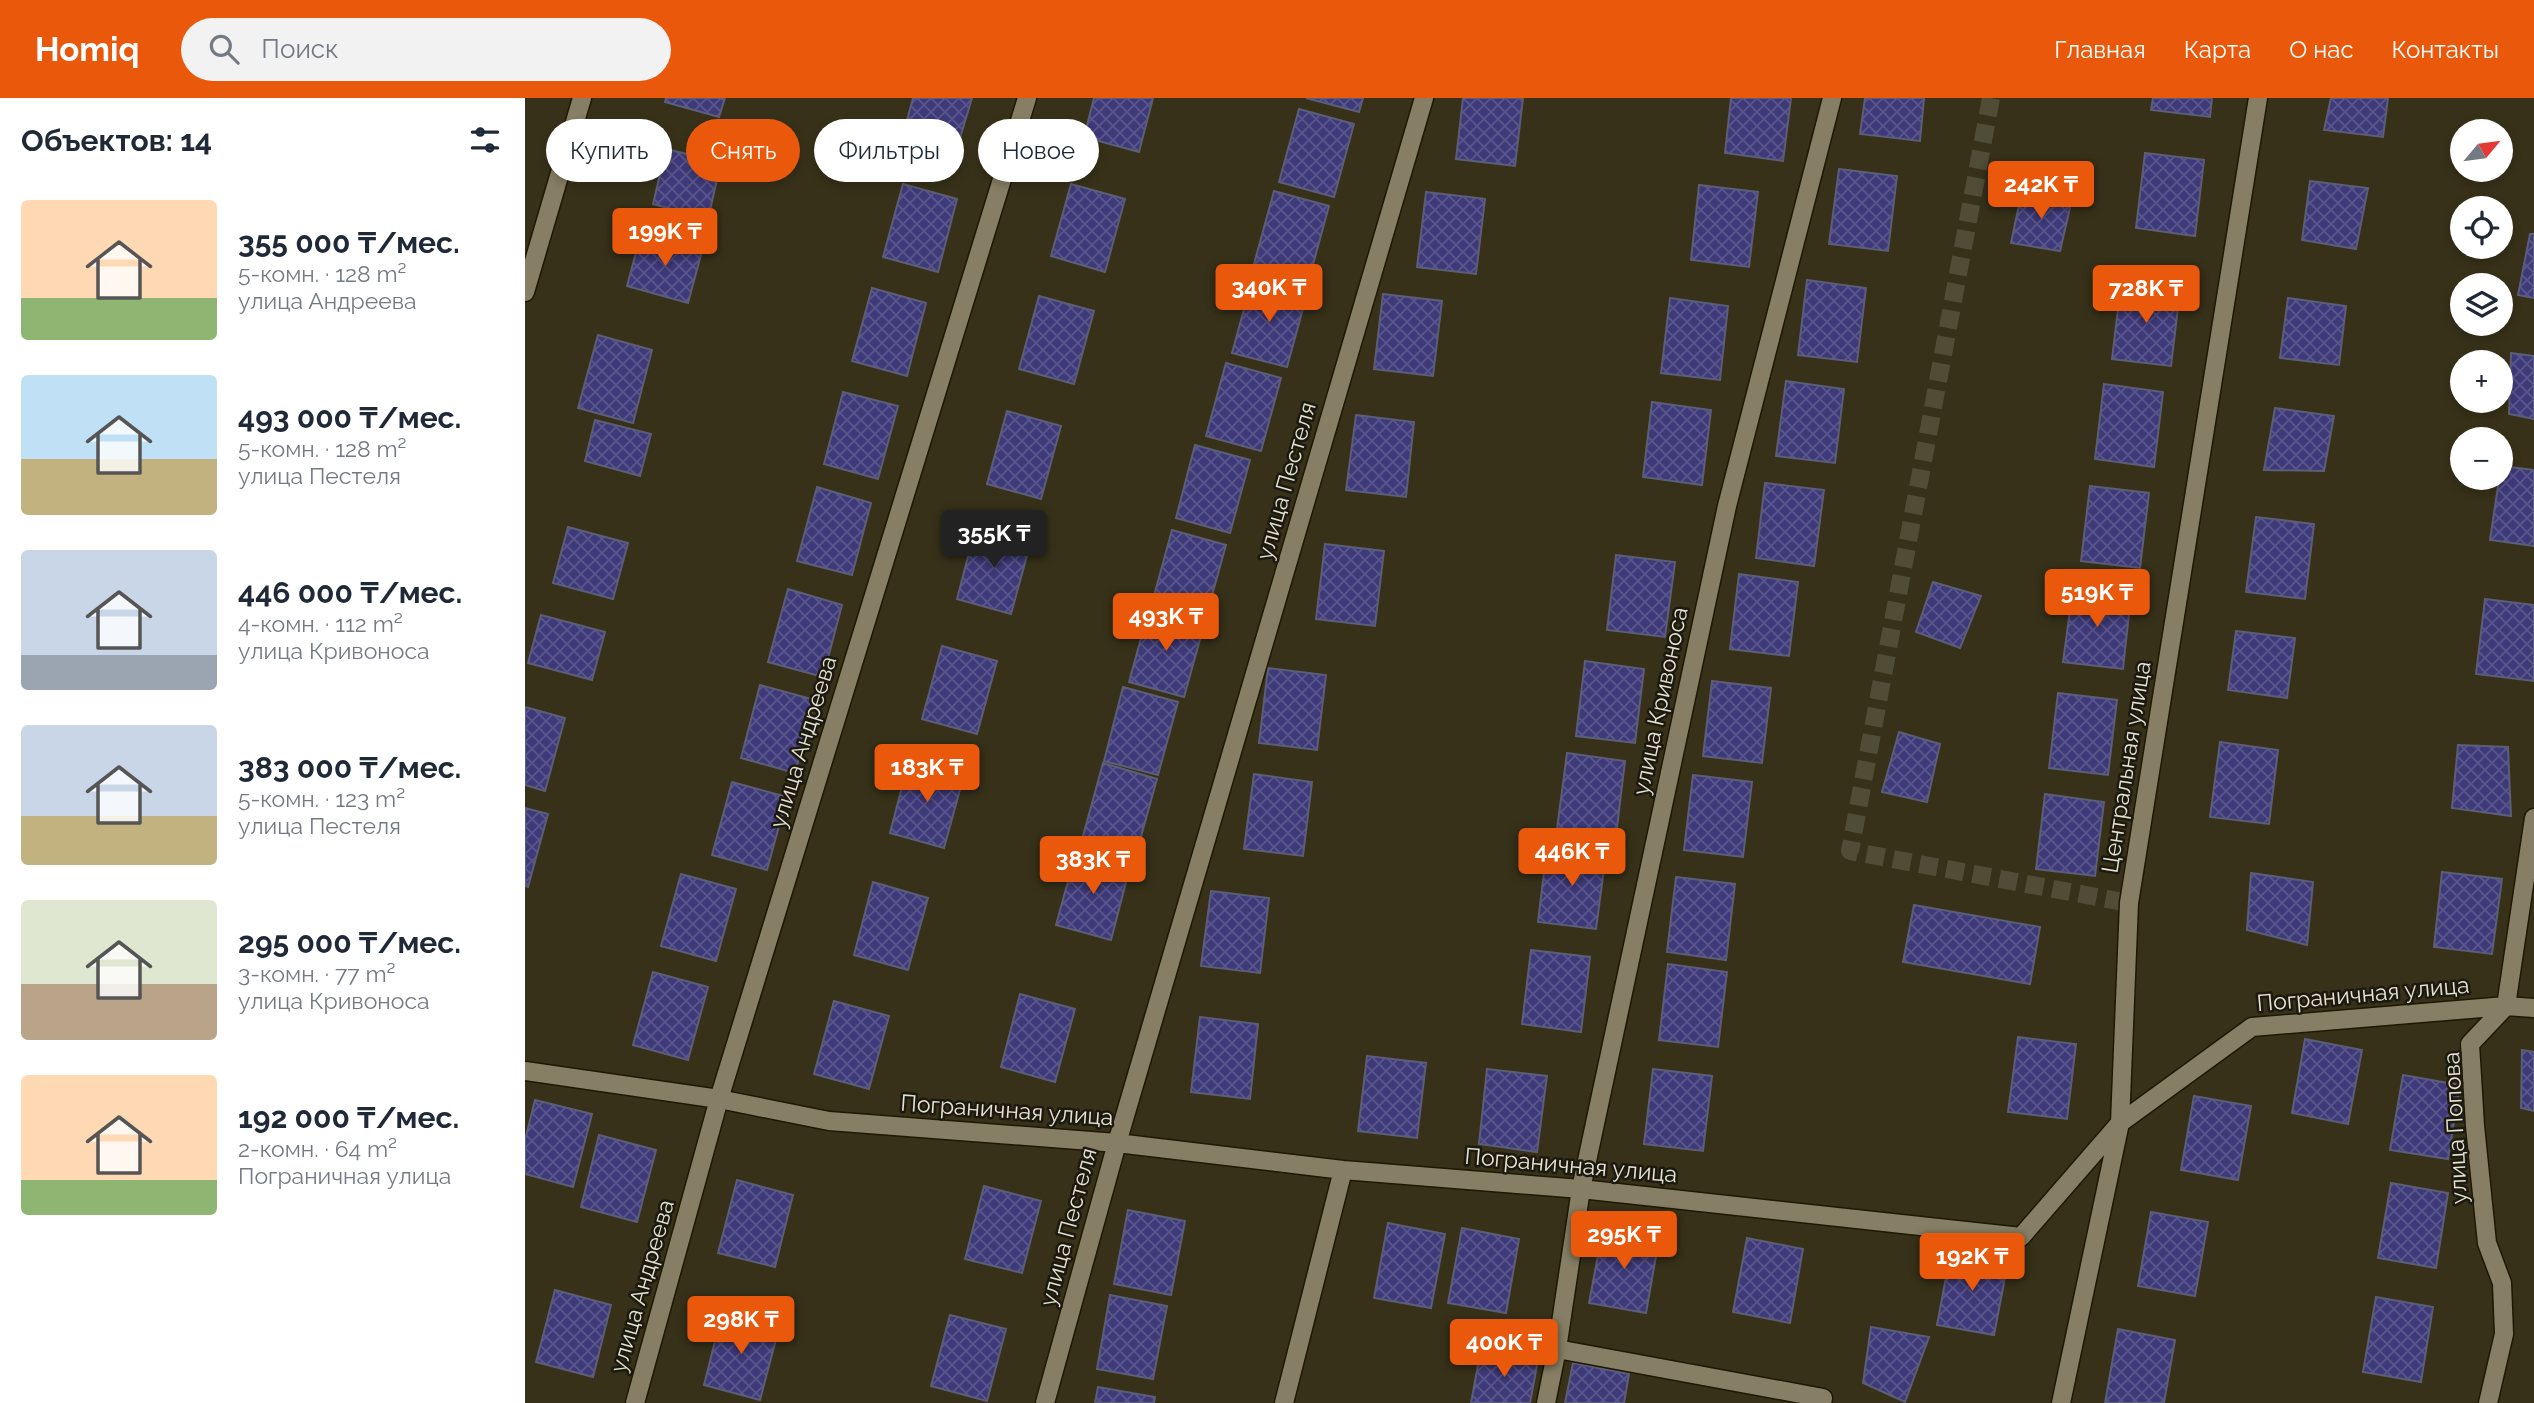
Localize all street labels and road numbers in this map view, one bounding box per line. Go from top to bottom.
street label: улица Пестеля [1250,399,1321,563]
street label: улица Кривоноса [1626,604,1693,797]
street label: улица Андреева [764,653,842,831]
street label: Центральная улица [2095,659,2156,875]
street label: Пограничная улица [2256,971,2470,1016]
street label: улица Попова [2437,1051,2472,1205]
street label: Пограничная улица [900,1089,1114,1130]
street label: Пограничная улица [1464,1142,1678,1187]
street label: улица Пестеля [1033,1145,1102,1309]
street label: улица Андреева [604,1196,679,1375]

